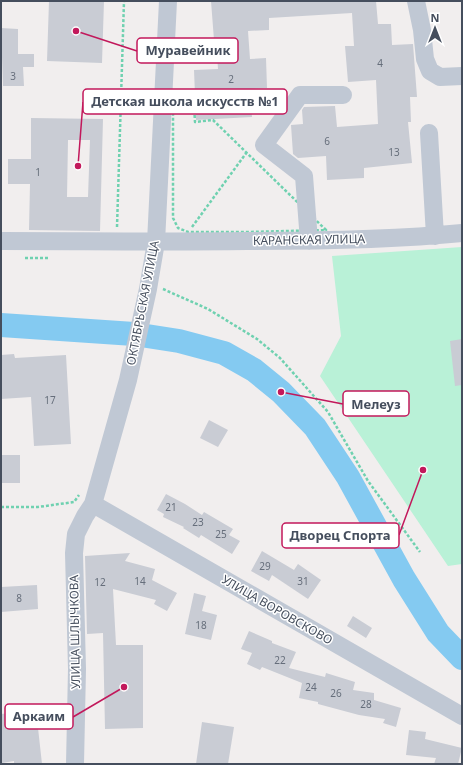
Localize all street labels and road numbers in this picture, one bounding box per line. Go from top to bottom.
street label: КАРАНСКАЯ УЛИЦА [253,230,366,249]
street label: ОКТЯБРЬСКАЯ УЛИЦА [122,239,163,367]
street label: УЛИЦА ВОРОВСКОВО [219,571,336,648]
street label: УЛИЦА ШЛЫЧКОВА [65,574,84,689]

